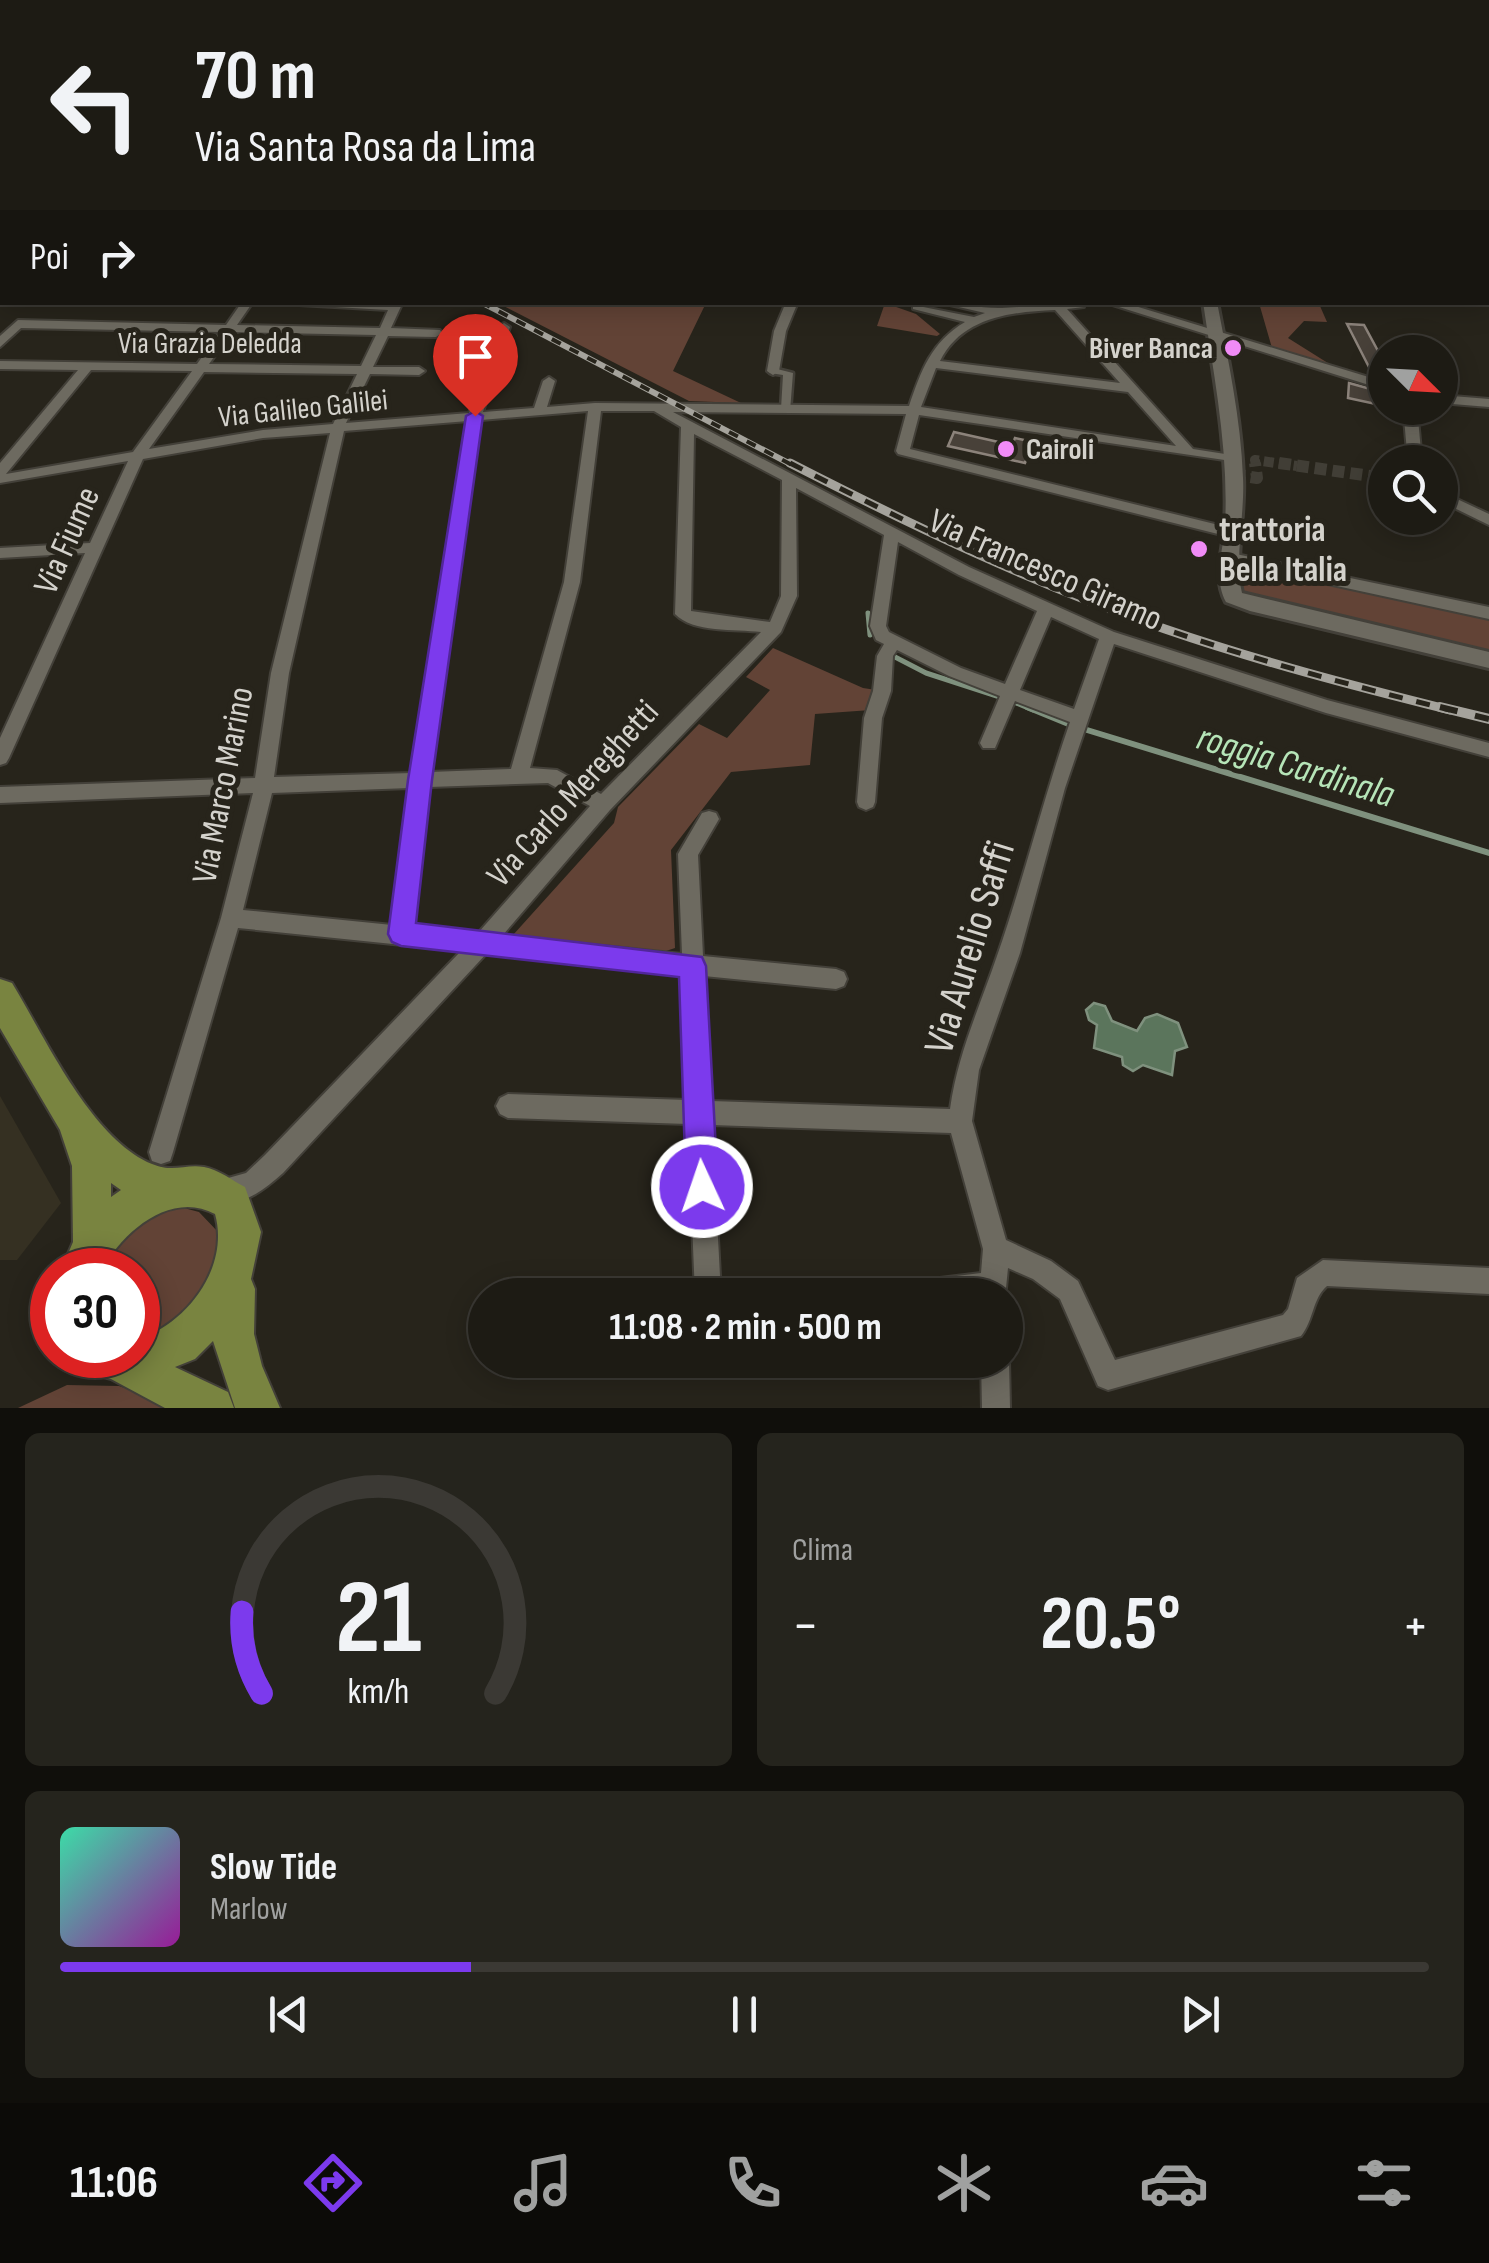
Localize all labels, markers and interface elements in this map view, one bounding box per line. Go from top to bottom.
text: 70 m [195,35,316,119]
icon: left [30,40,160,170]
text: Via Santa Rosa da Lima [195,120,536,175]
icon: right [89,230,144,285]
text: Poi [30,235,69,280]
pin [433,314,518,417]
street label: Via Grazia Deledda [118,326,302,362]
icon: arrive [448,329,503,384]
place label: Biver Banca [1089,331,1213,367]
north arrow [1368,335,1458,425]
map controls [1368,335,1458,535]
marker: Biver Banca [1222,337,1244,359]
street label: Via Galileo Galilei [217,382,389,436]
place label: Cairoli [1026,432,1094,468]
marker: Cairoli [995,438,1017,460]
button: search [1368,445,1458,535]
street label: Via Fiume [25,480,110,601]
street label: Via Francesco Giramo [922,500,1169,641]
place label: trattoria Bella Italia [1219,509,1347,592]
marker: trattoria Bella Italia [1188,538,1210,560]
street label: Via Marco Marino [183,683,264,887]
street label: Via Carlo Mereghetti [478,692,668,896]
water label: roggia Cardinala [1191,715,1400,818]
street label: Via Aurelio Saffi [914,835,1027,1060]
position arrow [650,1135,754,1239]
speed limit sign: 30 [30,1248,160,1378]
text: 11:08 · 2 min · 500 m [609,1305,882,1350]
text: Clima [792,1531,853,1570]
text: 21 [335,1557,422,1682]
text: 20.5° [1040,1580,1181,1671]
text: − [792,1593,819,1660]
text: + [1402,1593,1429,1660]
text: km/h [348,1671,409,1714]
text: Slow Tide [210,1845,337,1890]
text: Marlow [210,1890,288,1929]
icon: previous [261,1987,316,2042]
icon: pause [717,1987,772,2042]
icon: next [1173,1987,1228,2042]
icon: directions [298,2148,368,2218]
icon: music [508,2148,578,2218]
icon: phone [718,2148,788,2218]
icon: climate [929,2148,999,2218]
icon: car [1139,2148,1209,2218]
icon: filters [1349,2148,1419,2218]
text: 11:06 [70,2156,158,2211]

